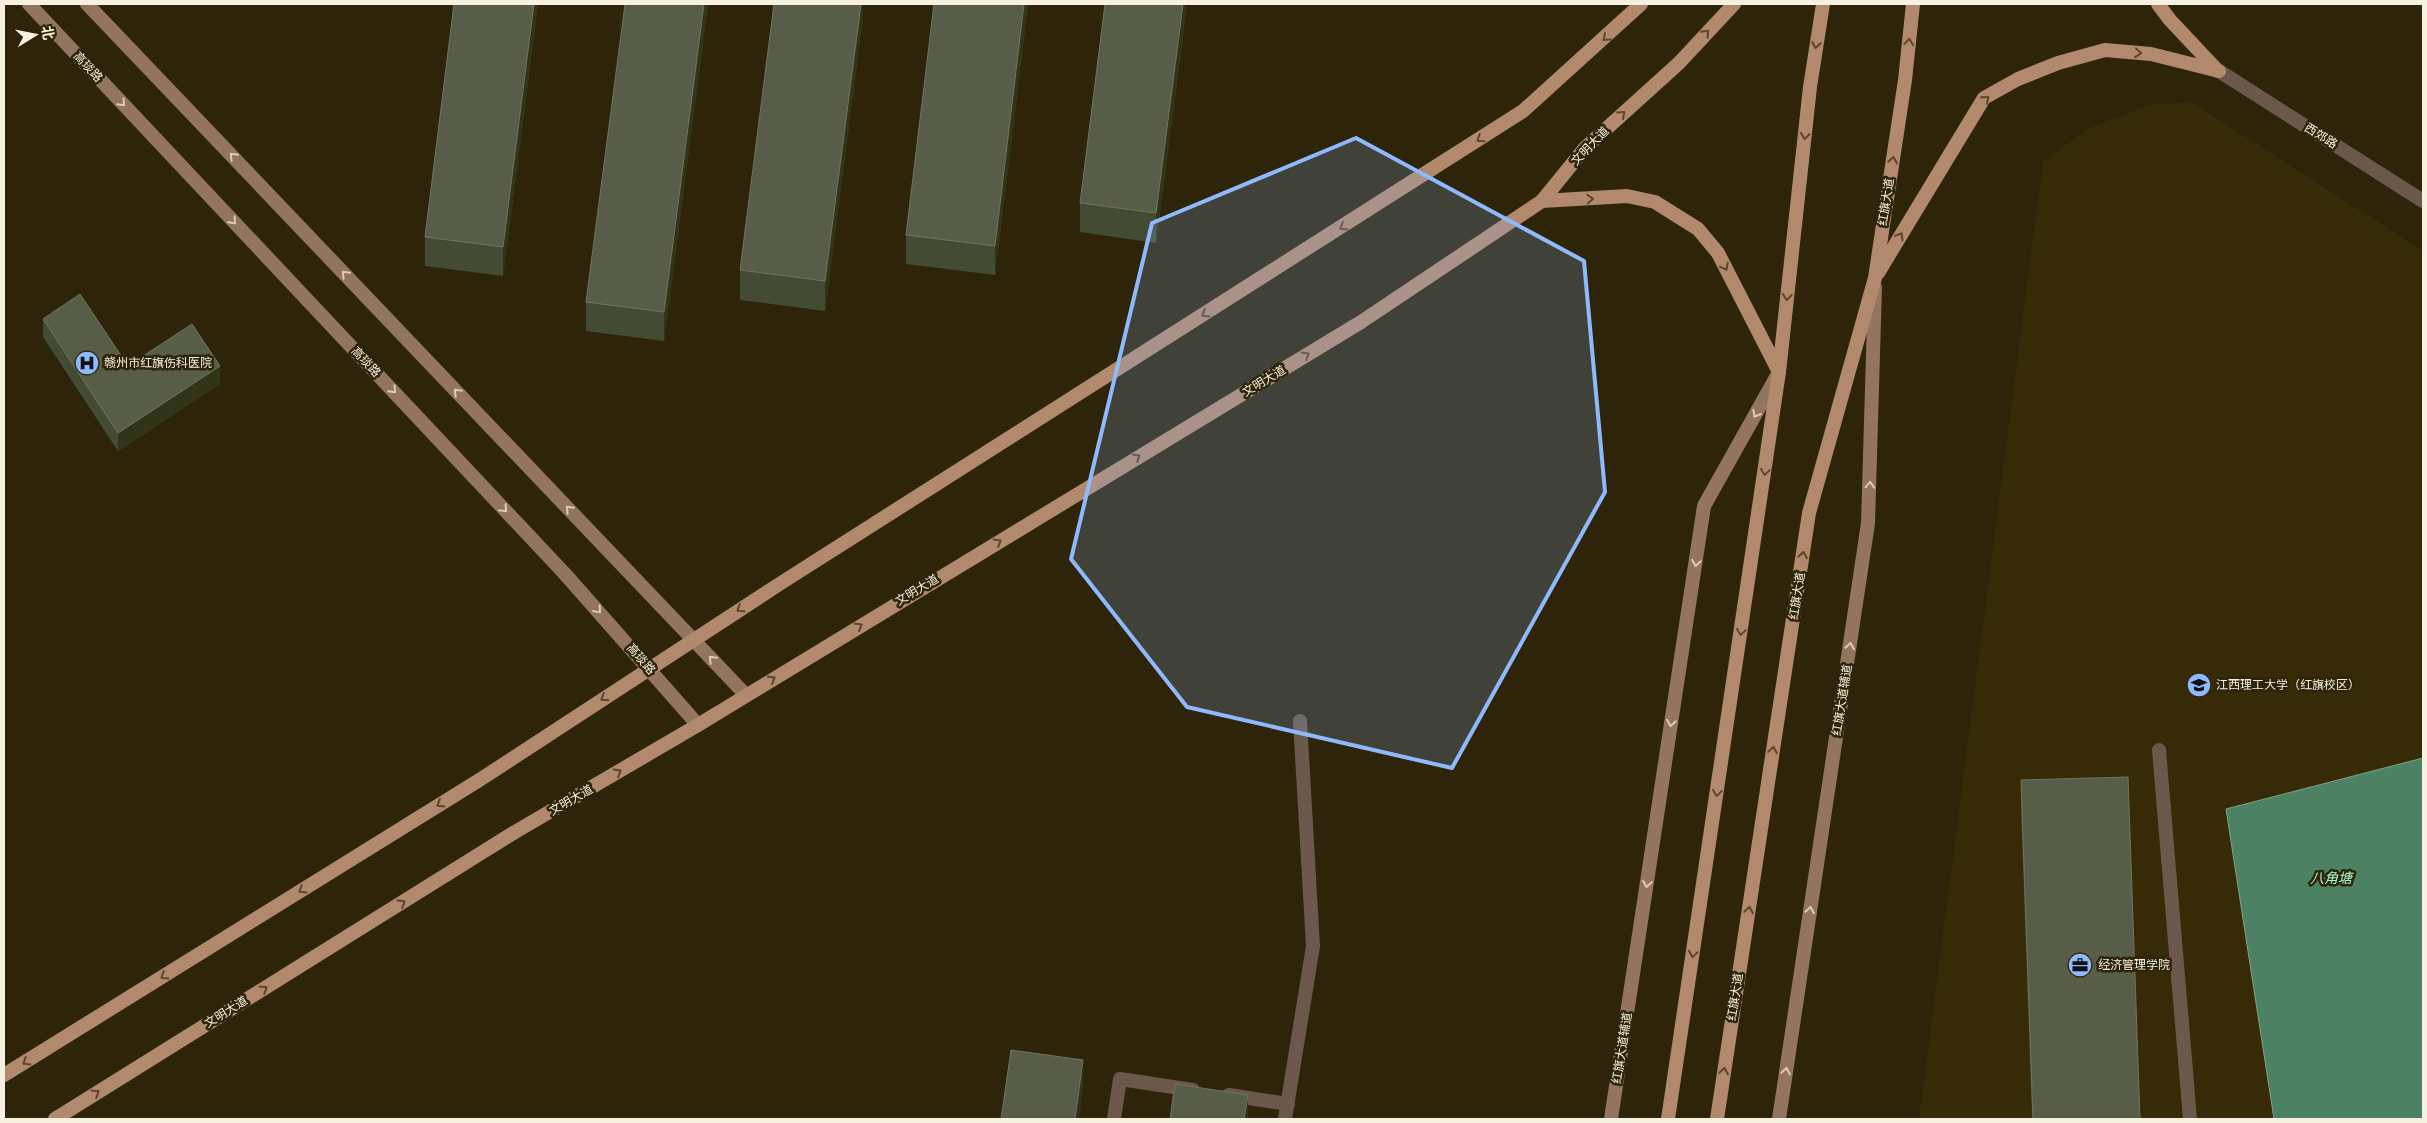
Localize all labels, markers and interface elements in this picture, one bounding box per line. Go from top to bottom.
north arrow [10,10,60,60]
text: 北 [38,24,57,41]
one-way arrow [1700,30,1709,39]
one-way arrow [1603,32,1612,41]
one-way arrow [1903,37,1914,45]
one-way arrow [1812,41,1822,50]
one-way arrow [2134,47,2142,58]
street label: 高琰路 [70,49,105,86]
one-way arrow [1981,95,1990,104]
one-way arrow [116,97,125,106]
one-way arrow [1616,111,1625,120]
street label: 西郊路 [2301,121,2340,152]
street label: 文明大道 [1568,124,1612,169]
one-way arrow [1799,132,1810,140]
one-way arrow [1476,133,1485,142]
one-way arrow [230,153,239,162]
one-way arrow [1887,156,1897,164]
street label: 红旗大道 [1875,177,1898,227]
one-way arrow [1586,193,1594,204]
one-way arrow [227,216,236,225]
one-way arrow [1339,220,1348,230]
one-way arrow [1894,232,1904,241]
one-way arrow [1719,261,1729,270]
one-way arrow [342,271,351,280]
one-way arrow [1782,293,1793,301]
one-way arrow [1202,307,1211,317]
street label: 高琰路 [348,344,383,381]
hospital icon: 赣州市红旗伤科医院 [74,350,100,376]
one-way arrow [1301,352,1310,362]
place label: 赣州市红旗伤科医院 [104,356,212,371]
street label: 文明大道 [1240,363,1289,400]
one-way arrow [387,385,396,394]
one-way arrow [454,388,463,397]
one-way arrow [1752,409,1762,418]
one-way arrow [1132,454,1141,464]
one-way arrow [1760,467,1770,476]
one-way arrow [1864,480,1875,488]
one-way arrow [498,503,507,512]
one-way arrow [566,506,575,515]
one-way arrow [993,538,1002,548]
one-way arrow [1797,550,1808,558]
one-way arrow [1691,558,1701,567]
street label: 红旗大道 [1786,571,1809,621]
street label: 文明大道 [893,572,942,609]
one-way arrow [737,603,746,613]
one-way arrow [592,605,601,614]
one-way arrow [854,622,863,632]
one-way arrow [1736,628,1746,637]
street label: 高琰路 [623,641,658,678]
one-way arrow [1844,641,1855,649]
one-way arrow [709,656,718,665]
street label: 红旗大道辅道 [1829,663,1856,737]
school or university icon: 江西理工大学（红旗校区） [2186,672,2212,698]
one-way arrow [766,675,775,685]
place label: 江西理工大学（红旗校区） [2216,678,2360,693]
one-way arrow [601,692,610,701]
one-way arrow [1666,720,1677,728]
one-way arrow [1767,745,1778,753]
one-way arrow [612,768,621,778]
street label: 文明大道 [547,782,596,819]
one-way arrow [1712,789,1723,797]
one-way arrow [436,798,445,808]
water label: 八角塘 [2310,870,2354,887]
one-way arrow [1642,879,1652,888]
one-way arrow [298,884,307,894]
one-way arrow [396,900,405,909]
one-way arrow [1743,906,1753,915]
one-way arrow [1805,906,1815,915]
one-way arrow [1688,950,1699,958]
office icon: 经济管理学院 [2067,952,2093,978]
place label: 经济管理学院 [2098,958,2170,973]
one-way arrow [160,970,169,979]
street label: 红旗大道 [1724,972,1747,1022]
one-way arrow [258,986,267,995]
street label: 文明大道 [202,993,251,1032]
street label: 红旗大道辅道 [1609,1011,1636,1085]
one-way arrow [22,1055,31,1065]
one-way arrow [1718,1067,1729,1075]
one-way arrow [1781,1067,1791,1075]
one-way arrow [91,1090,100,1100]

